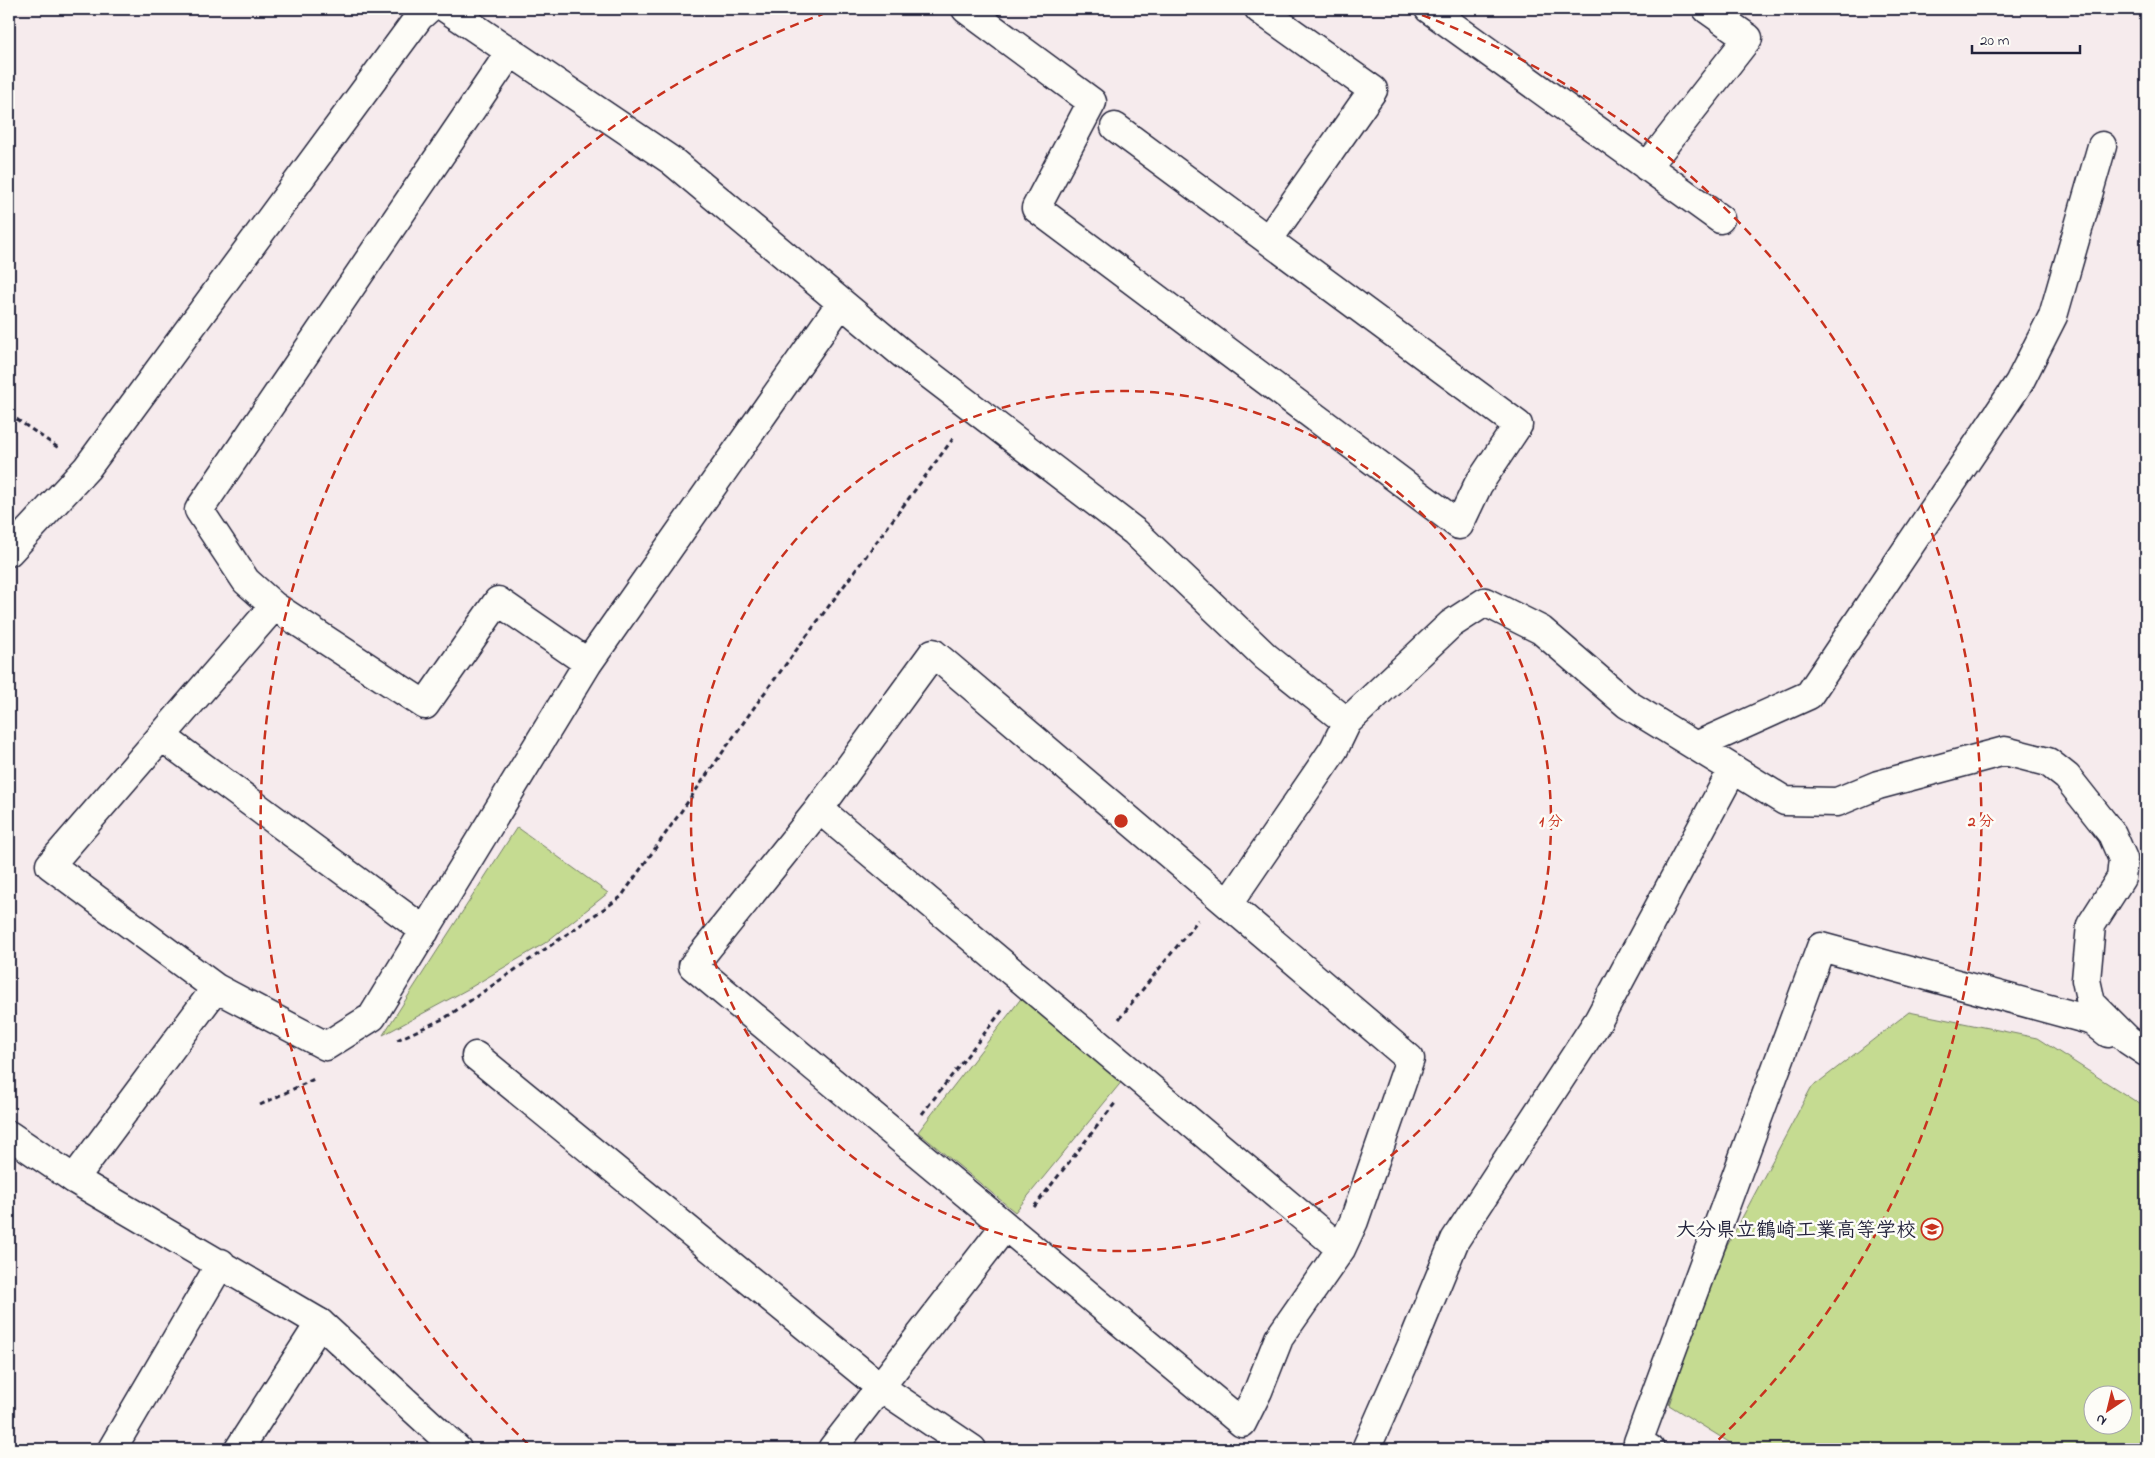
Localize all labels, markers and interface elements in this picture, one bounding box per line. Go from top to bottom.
scale bar [1972,22,2080,54]
text: 20 m [1980,30,2010,52]
text: 1 分 [1539,811,1563,833]
text: 2 分 [1967,811,1994,833]
centre of rings [1112,812,1130,830]
place label: 大分県立鶴崎工業高等学校 [1676,1217,1916,1246]
school or university icon: 大分県立鶴崎工業高等学校 [1920,1217,1944,1241]
north arrow [2082,1386,2132,1436]
text: N [2092,1408,2111,1431]

